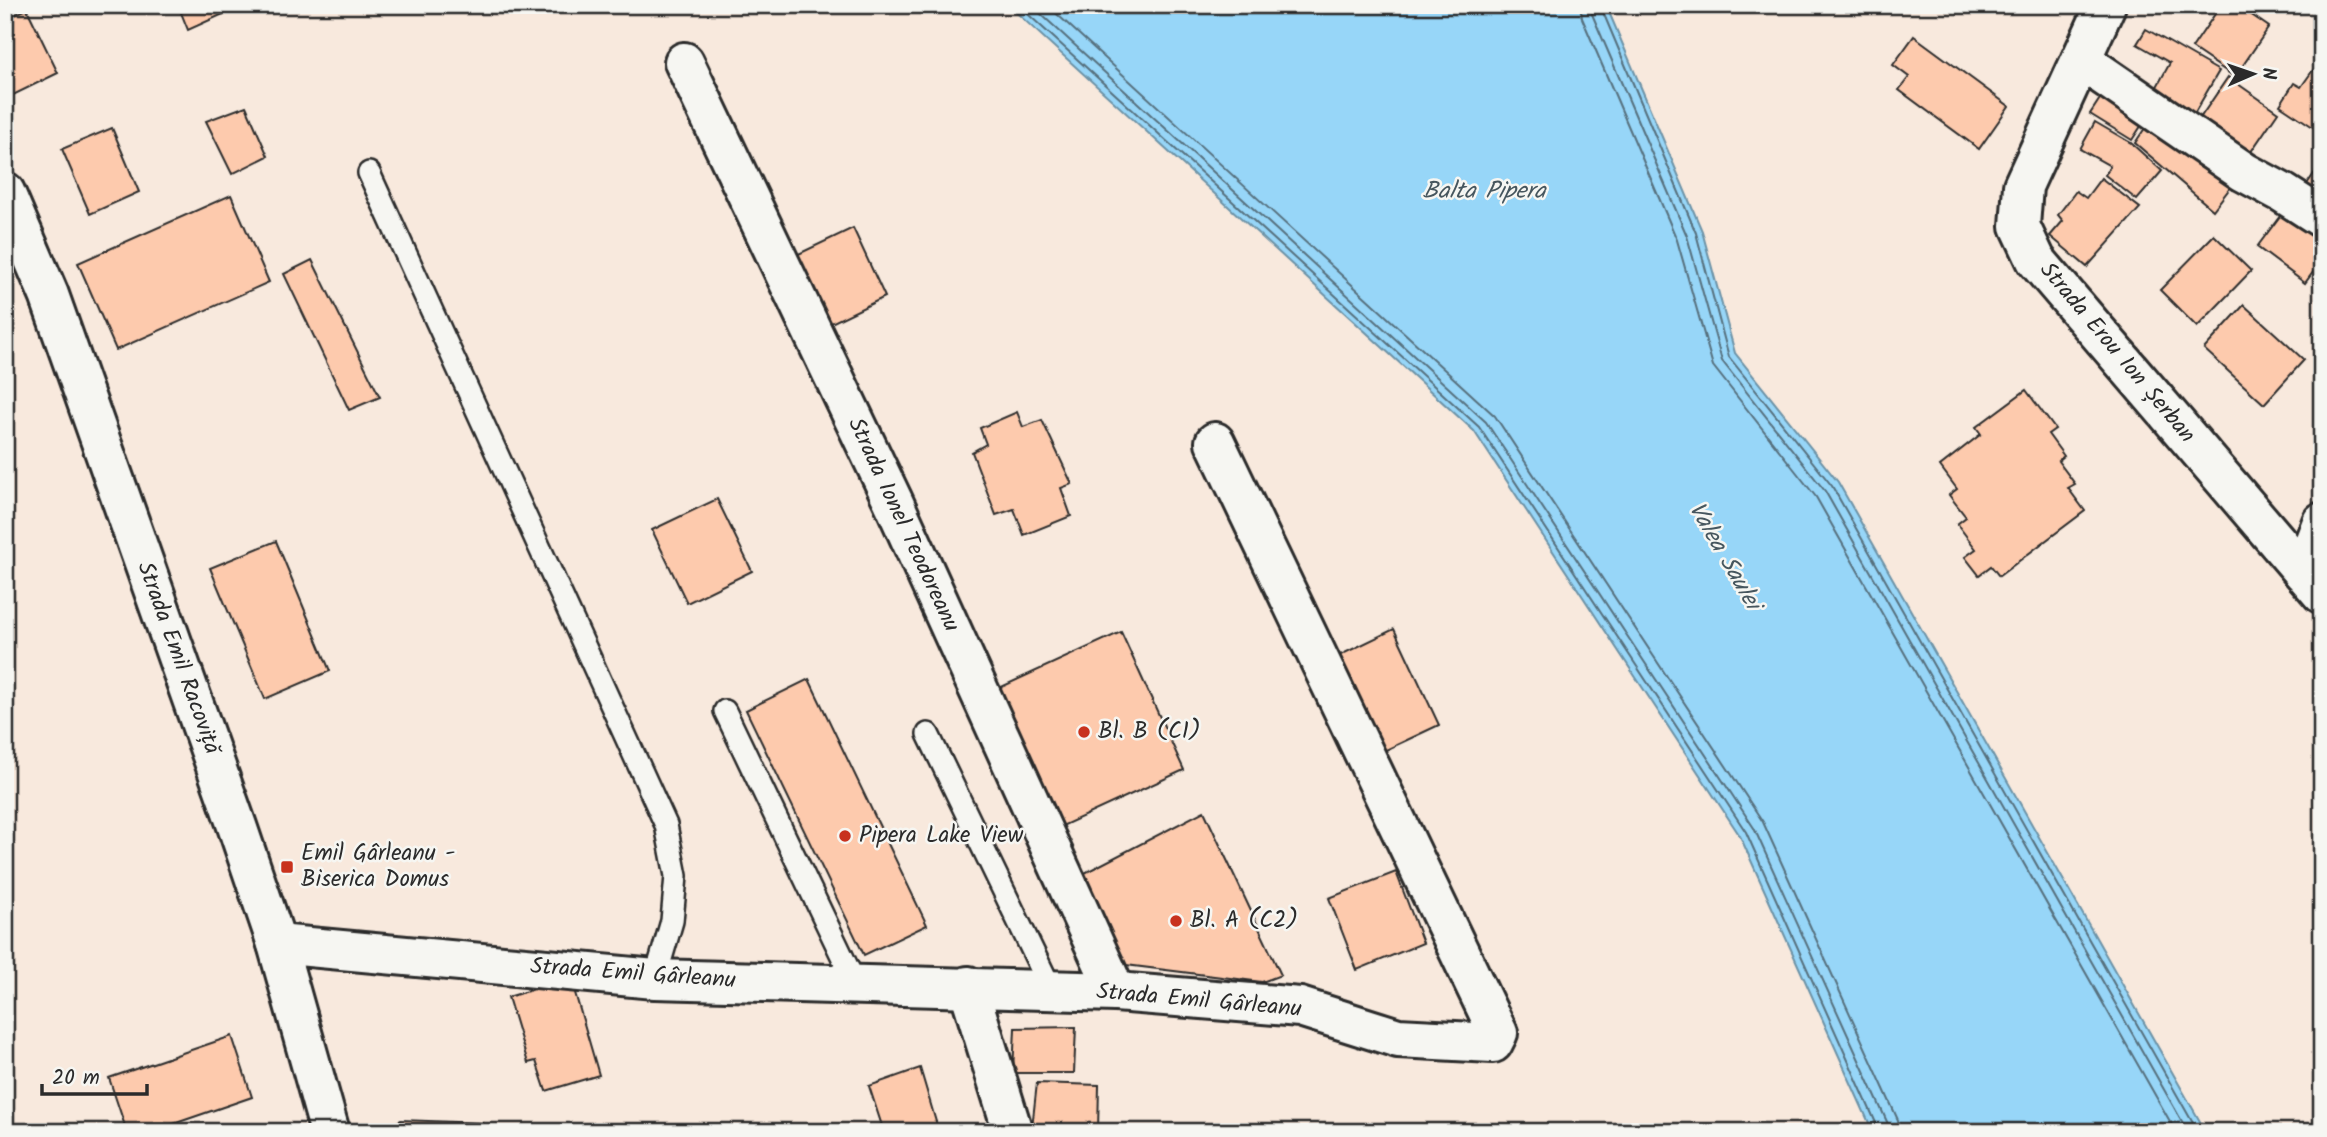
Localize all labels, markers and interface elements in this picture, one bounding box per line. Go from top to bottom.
north arrow [2218,38,2288,108]
text: N [2253,67,2283,80]
water label: Balta Pipera [1423,172,1547,211]
street label: Strada Erou Ion Șerban [2030,254,2204,452]
street label: Strada Ionel Teodoreanu [837,412,969,638]
water label: Valea Saulei [1677,494,1773,622]
street label: Strada Emil Racoviță [126,557,230,761]
place label: Bl. B (C1) [1098,714,1201,750]
marker: Bl. B (C1) [1076,724,1092,740]
place label: Pipera Lake View [859,818,1024,854]
marker: Pipera Lake View [837,828,853,844]
place label: Emil Gârleanu - Biserica Domus [301,836,456,898]
marker: Emil Gârleanu - Biserica Domus [279,859,295,875]
place label: Bl. A (C2) [1190,903,1298,939]
marker: Bl. A (C2) [1168,913,1184,929]
street label: Strada Emil Gârleanu [529,949,737,999]
street label: Strada Emil Gârleanu [1095,974,1303,1028]
scale bar [42,1053,147,1097]
text: 20 m [52,1062,100,1095]

